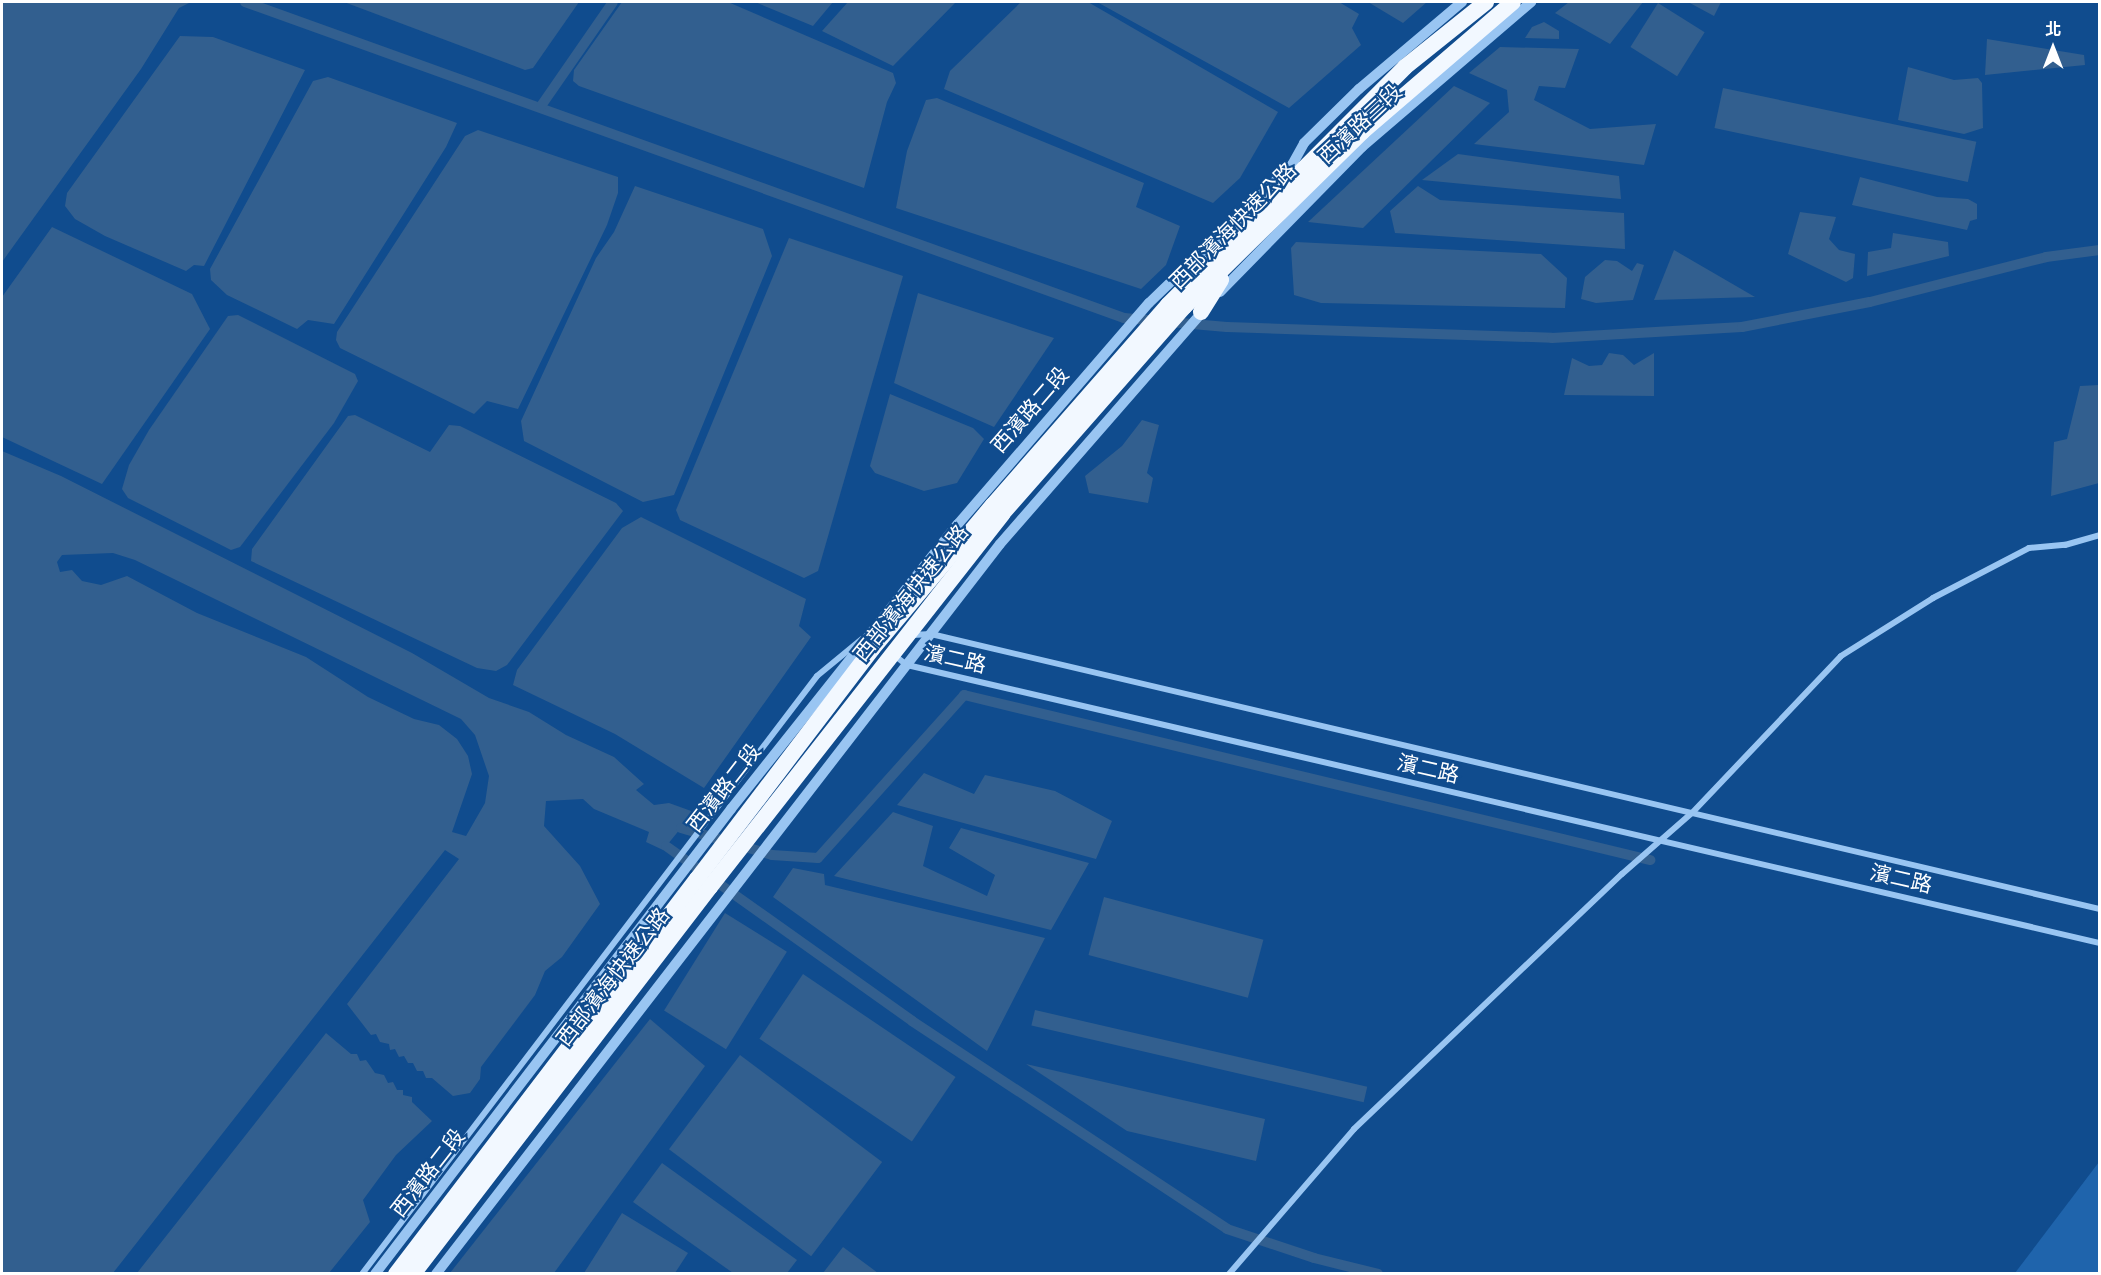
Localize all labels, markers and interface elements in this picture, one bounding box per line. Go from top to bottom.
north arrow [2023,18,2083,78]
text: 北 [2045,20,2061,39]
street label: 西濱路三段 [1313,79,1407,169]
street label: 西部濱海快速公路 [1165,158,1301,294]
street label: 西濱路二段 [986,362,1074,458]
street label: 西部濱海快速公路 [848,520,974,666]
street label: 濱二路 [921,640,989,678]
street label: 西濱路二段 [682,739,766,837]
street label: 濱二路 [1394,750,1462,788]
street label: 濱二路 [1867,860,1935,898]
street label: 西部濱海快速公路 [551,903,675,1051]
street label: 西濱路二段 [386,1124,470,1222]

